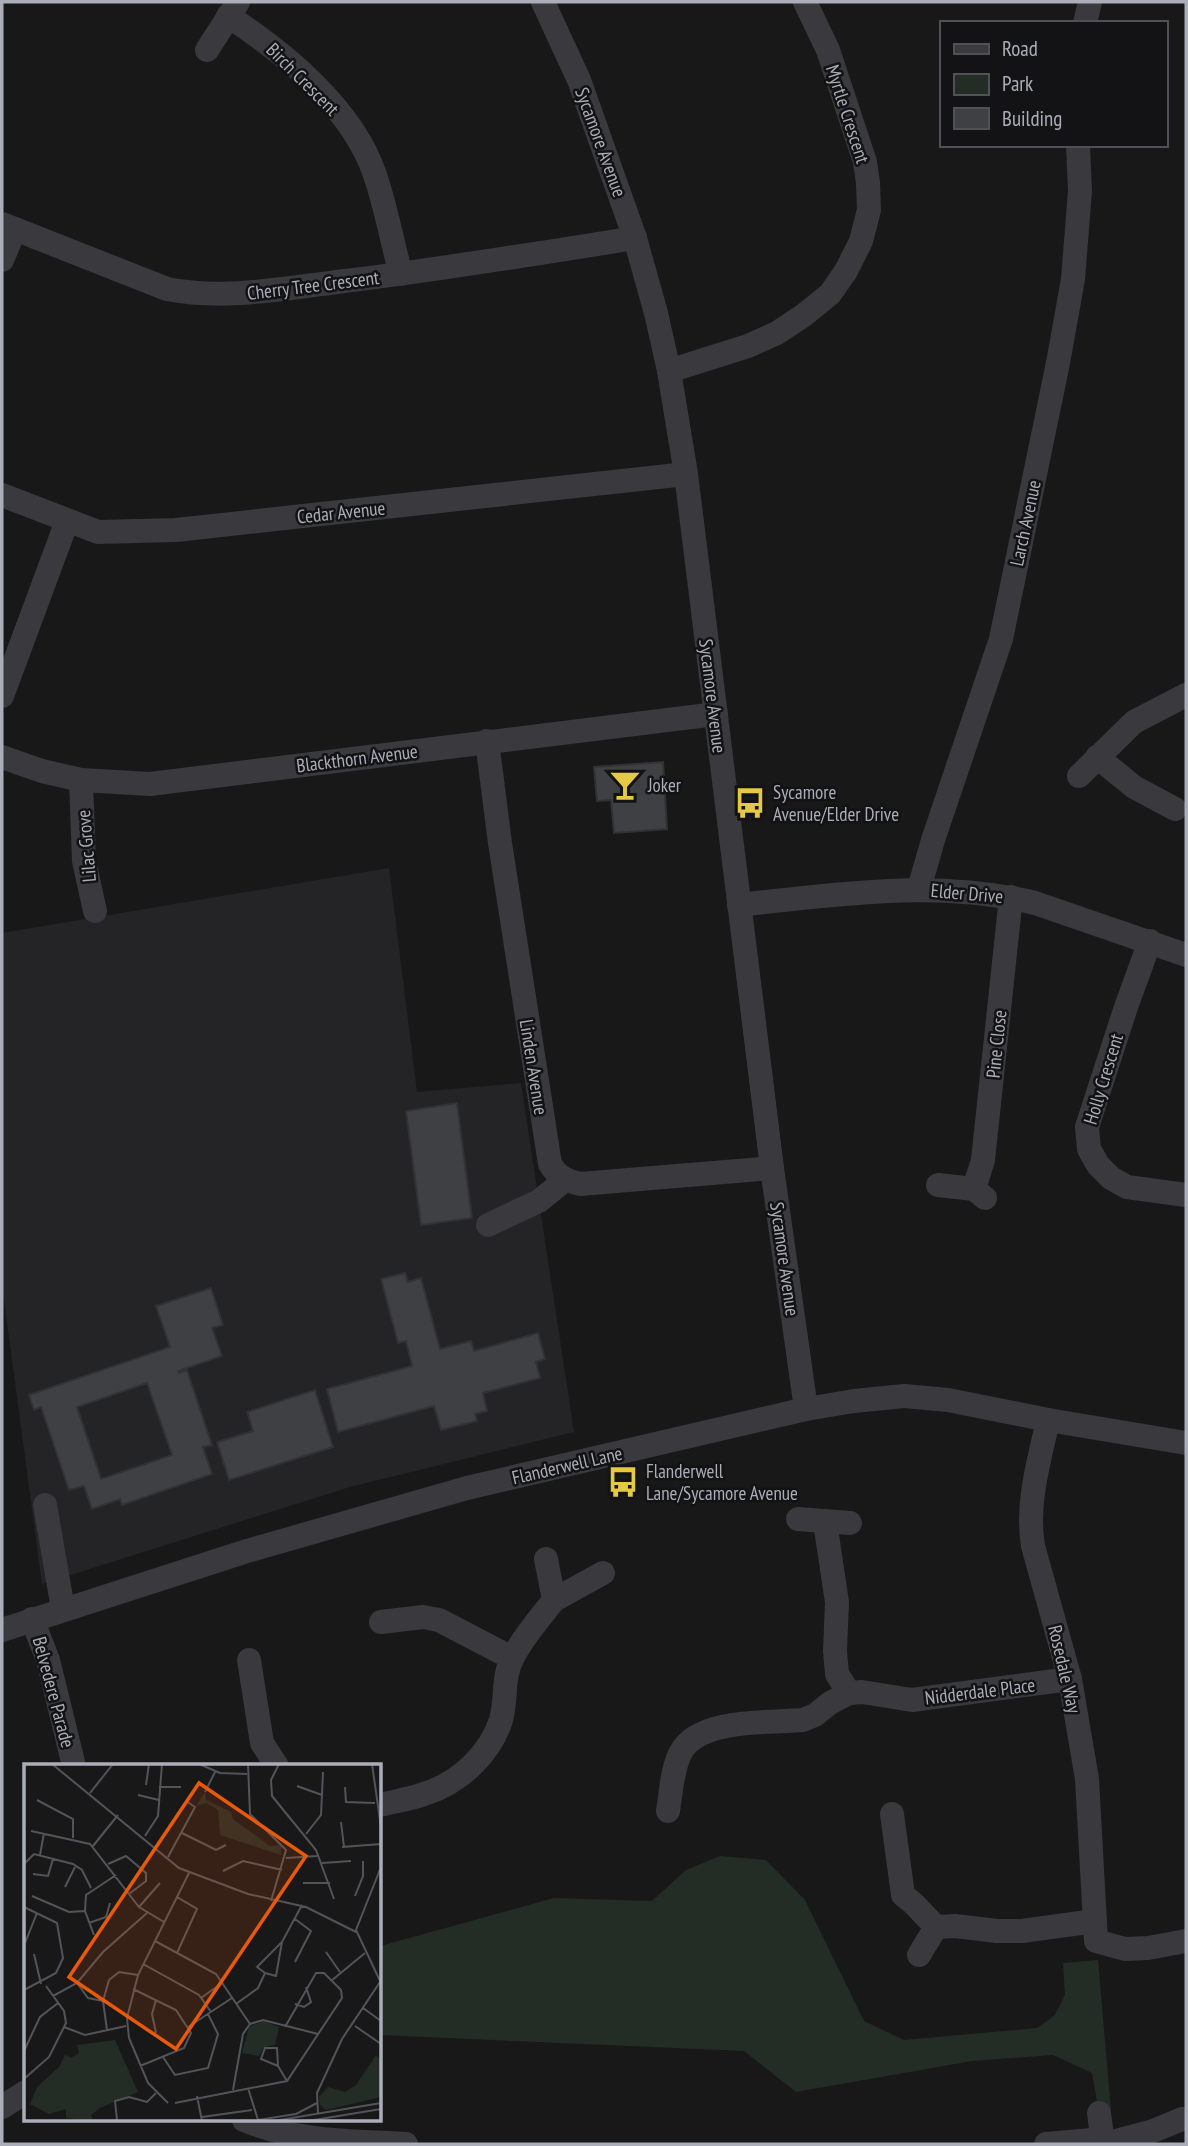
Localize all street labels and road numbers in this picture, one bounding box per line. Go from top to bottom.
street label: Birch Crescent [262,38,345,121]
street label: Myrtle Crescent [821,62,875,167]
street label: Sycamore Avenue [570,84,632,200]
street label: Cherry Tree Crescent [246,265,381,305]
street label: Larch Avenue [1004,478,1046,568]
street label: Cedar Avenue [296,495,386,529]
street label: Sycamore Avenue [694,638,732,755]
street label: Blackthorn Avenue [295,739,419,777]
street label: Lilac Grove [71,809,101,883]
street label: Elder Drive [930,878,1004,908]
street label: Pine Close [980,1009,1012,1079]
street label: Linden Avenue [515,1018,553,1117]
street label: Holly Crescent [1078,1030,1128,1127]
street label: Sycamore Avenue [765,1200,805,1318]
street label: Flanderwell Lane [509,1441,625,1489]
street label: Rosedale Way [1043,1623,1087,1716]
street label: Belvedere Parade [28,1634,80,1750]
street label: Nidderdale Place [924,1672,1037,1710]

